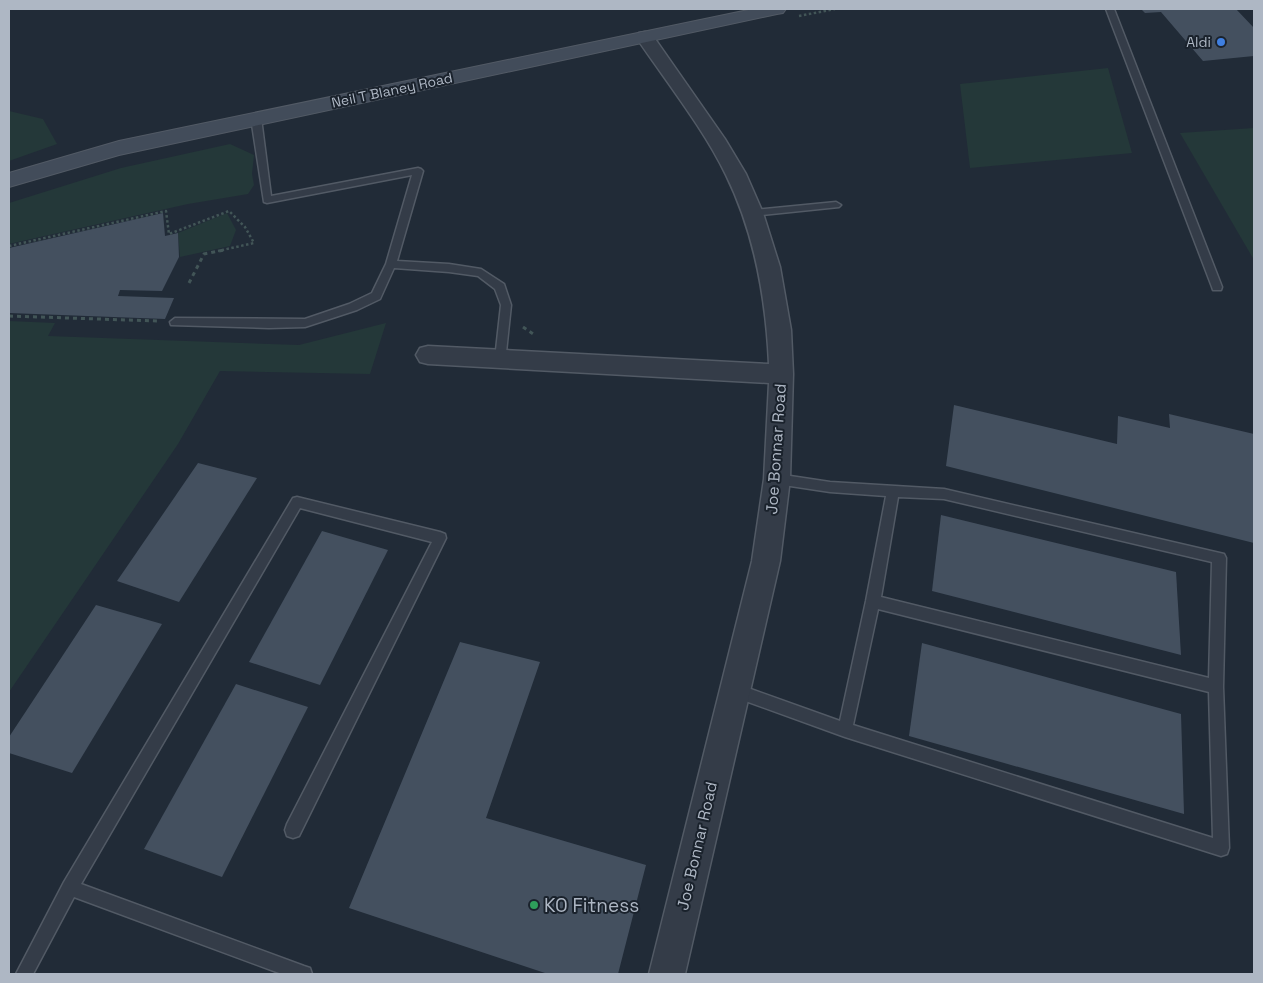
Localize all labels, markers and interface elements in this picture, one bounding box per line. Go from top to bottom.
place label: Aldi [1186,33,1211,51]
marker: Aldi [1215,36,1227,48]
street label: Neil T Blaney Road [330,68,454,112]
street label: Joe Bonnar Road [761,383,791,515]
street label: Joe Bonnar Road [672,780,722,912]
place label: KO Fitness [544,893,639,918]
marker: KO Fitness [528,899,540,911]

